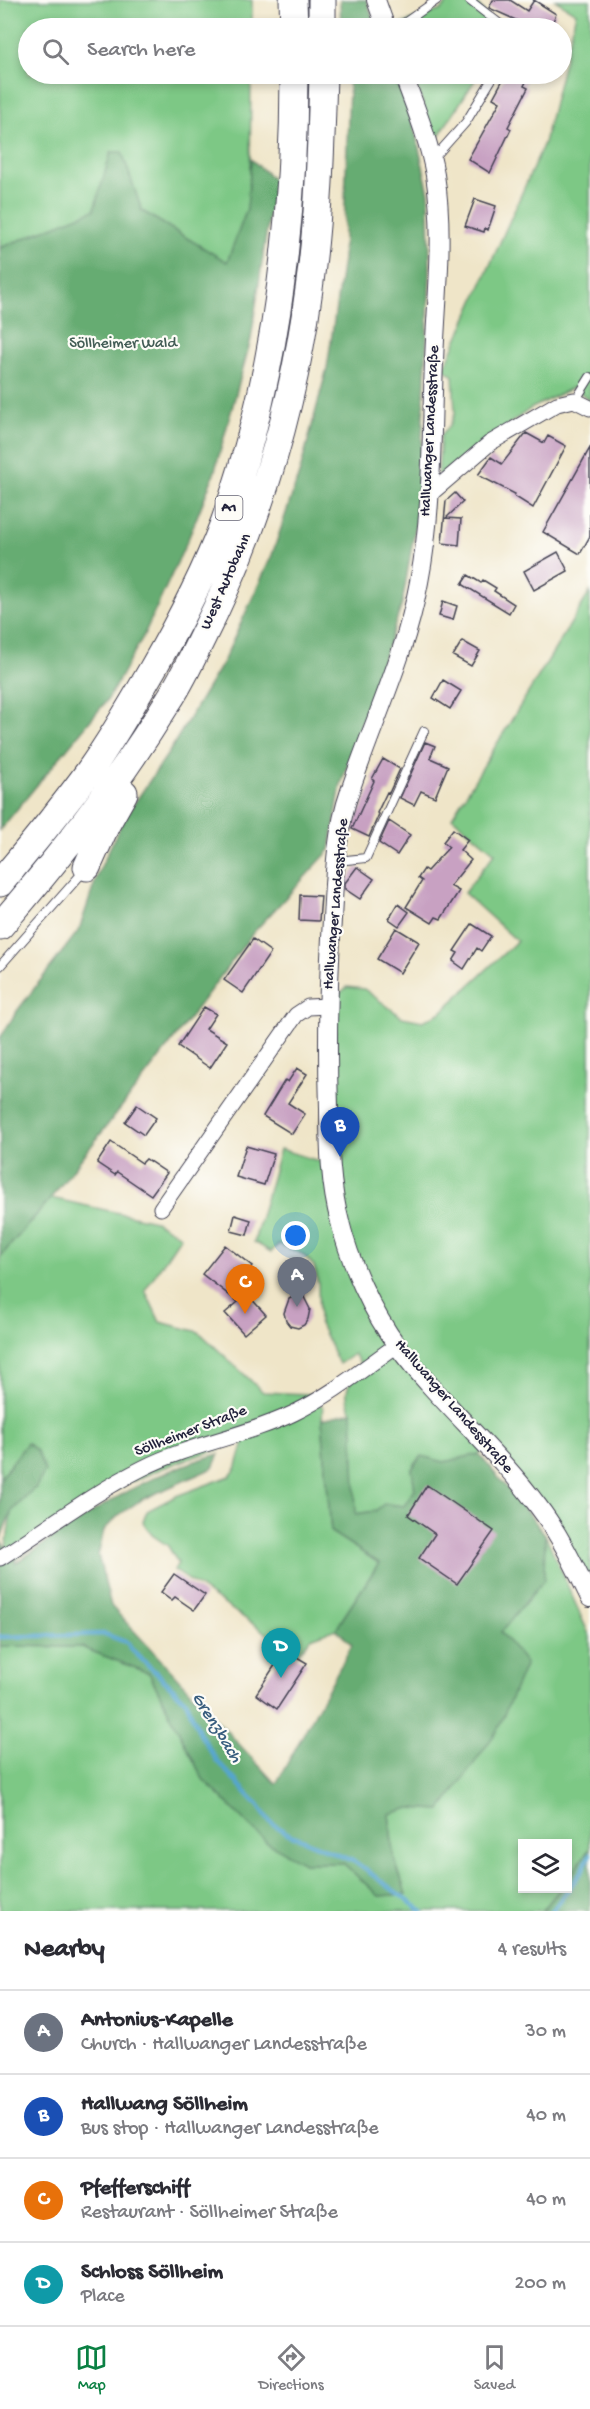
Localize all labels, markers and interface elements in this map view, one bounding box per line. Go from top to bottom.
search box [18,18,572,84]
icon: search [39,35,72,68]
text: Search here [87,38,195,64]
park label: Söllheimer Wald [69,335,178,354]
street label: Hallwanger Landesstraße [417,344,445,517]
road number: A1 [216,496,242,520]
street label: West Autobahn [197,531,257,633]
street label: Hallwanger Landesstraße [320,817,354,990]
pin: B [320,1108,360,1157]
your location [281,1221,310,1250]
pin: A [278,1258,316,1307]
pin: C [226,1264,264,1314]
street label: Hallwanger Landesstraße [390,1336,517,1479]
street label: Söllheimer Straße [132,1402,250,1462]
pin: D [262,1628,300,1678]
water label: Grenzbach [186,1689,246,1767]
map controls [518,1839,572,1893]
button: layers [518,1839,572,1893]
text: Nearby [24,1935,105,1966]
text: 4 results [498,1939,566,1962]
text: Antonius-Kapelle [81,2008,233,2034]
text: A [38,2021,49,2044]
text: 30 m [525,2021,566,2044]
text: Church · Hallwanger Landesstraße [81,2034,367,2057]
text: Hallwang Söllheim [81,2092,248,2118]
text: B [38,2105,49,2128]
text: 40 m [526,2105,566,2128]
text: Bus stop · Hallwanger Landesstraße [81,2118,379,2141]
text: Pfefferschiff [81,2176,189,2202]
text: C [38,2189,49,2212]
text: 40 m [526,2189,566,2212]
text: Restaurant · Söllheimer Straße [81,2202,338,2225]
text: Schloss Söllheim [81,2260,223,2286]
text: D [37,2273,50,2296]
text: 200 m [515,2273,566,2296]
text: Place [81,2286,125,2309]
tab: Map [75,2341,108,2396]
tab: Directions [258,2341,324,2396]
tab: Saved [474,2341,515,2396]

